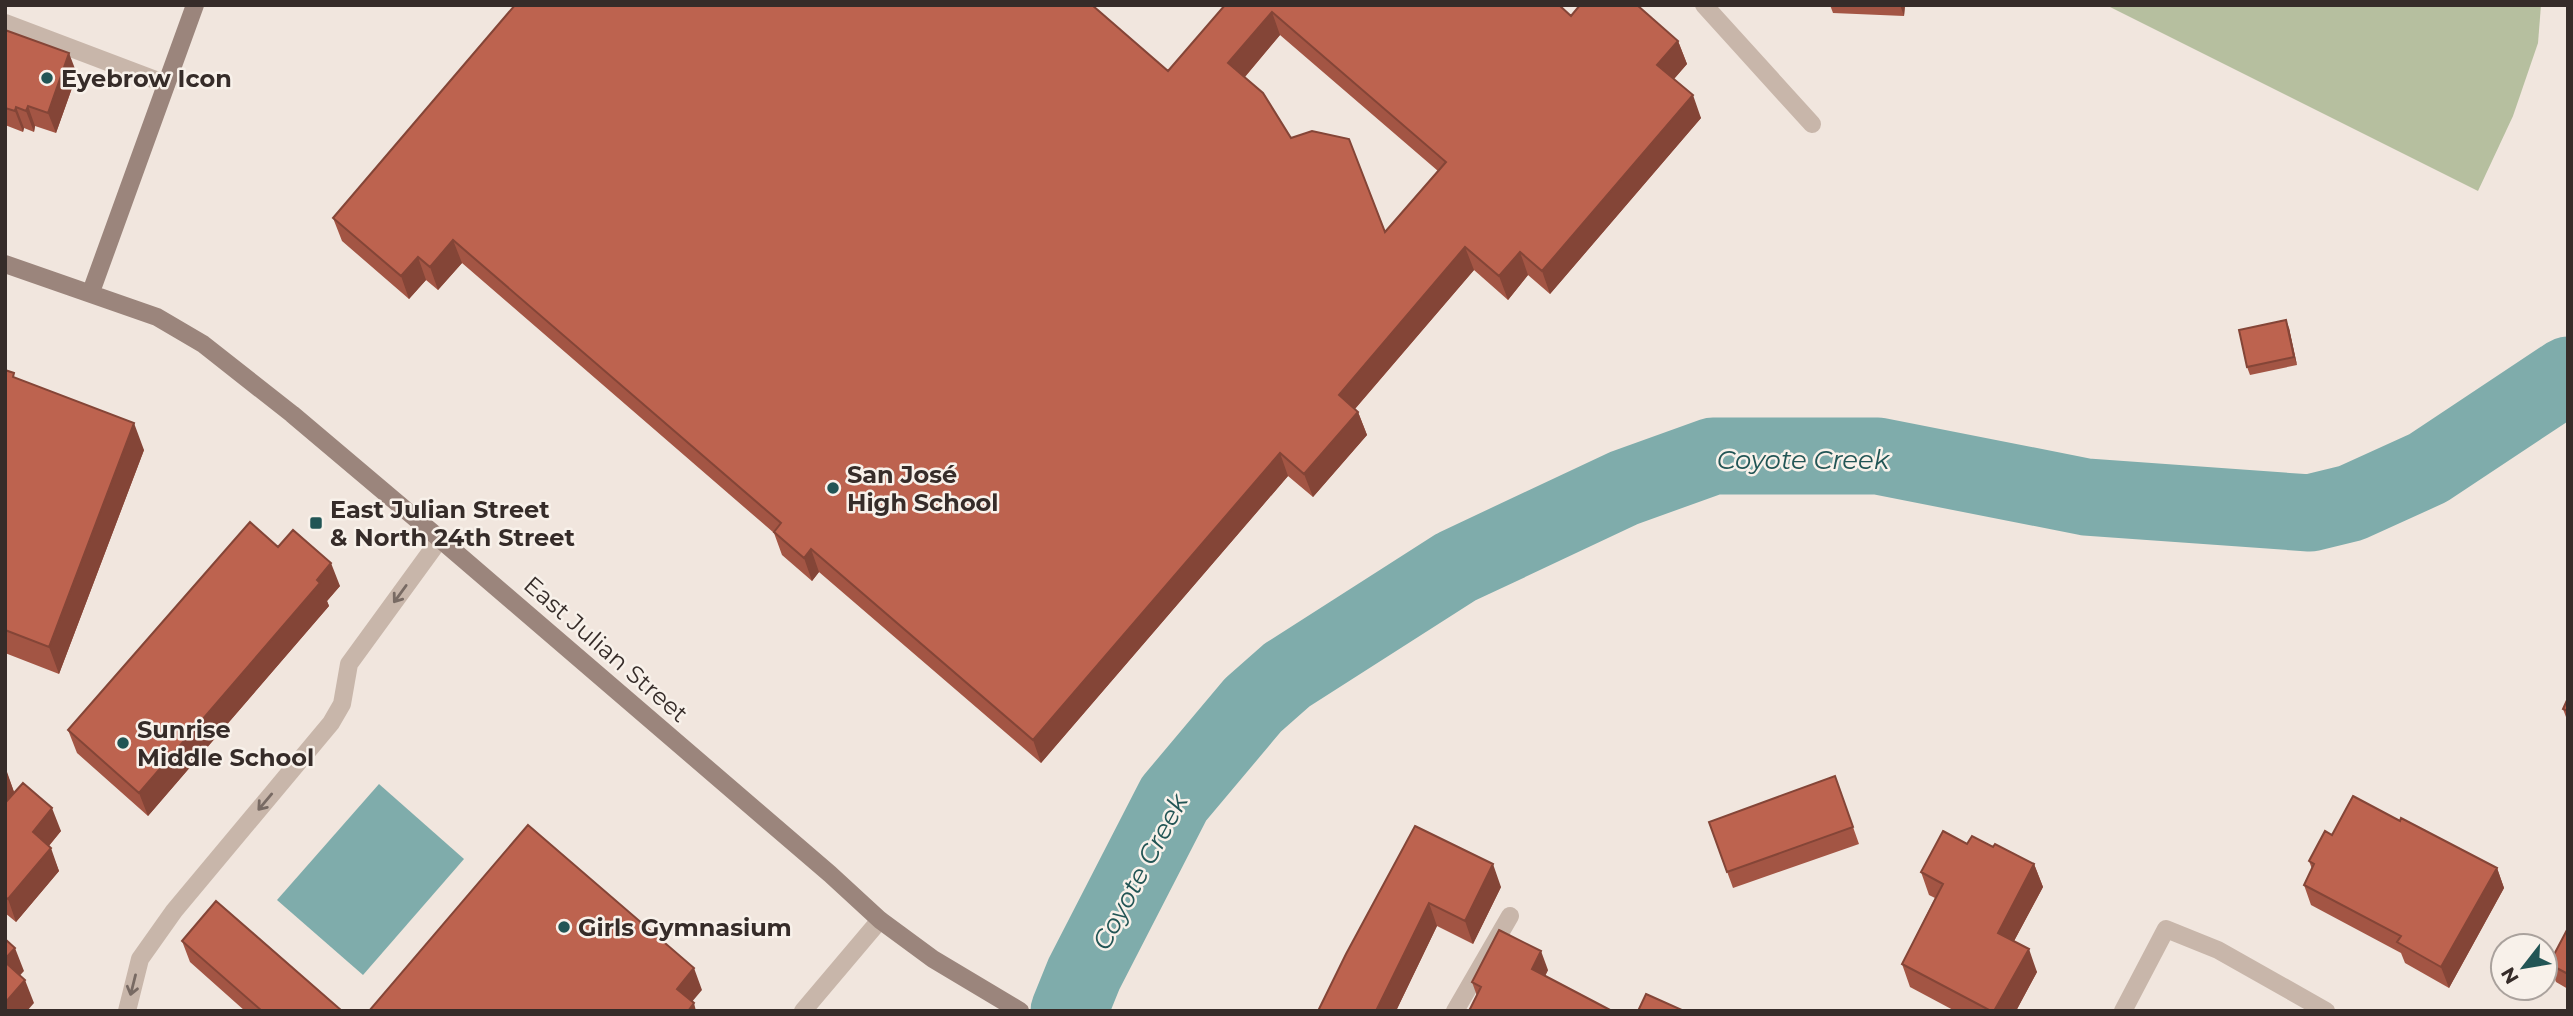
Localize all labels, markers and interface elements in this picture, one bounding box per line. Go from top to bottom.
place label: Eyebrow Icon [61,64,232,93]
marker: Eyebrow Icon [39,70,55,86]
water label: Coyote Creek [1717,444,1891,476]
place label: San José High School [847,460,999,517]
marker: San José High School [825,480,841,496]
place label: East Julian Street & North 24th Street [330,495,575,552]
marker: East Julian Street & North 24th Street [308,515,324,531]
street label: East Julian Street [518,570,694,728]
one-way arrow [393,584,407,603]
place label: Sunrise Middle School [137,715,314,772]
marker: Sunrise Middle School [115,735,131,751]
water label: Coyote Creek [1085,787,1195,956]
one-way arrow [257,792,273,810]
place label: Girls Gymnasium [578,913,792,942]
marker: Girls Gymnasium [556,919,572,935]
north arrow [2489,932,2559,1002]
text: N [2496,963,2524,988]
one-way arrow [126,973,140,996]

